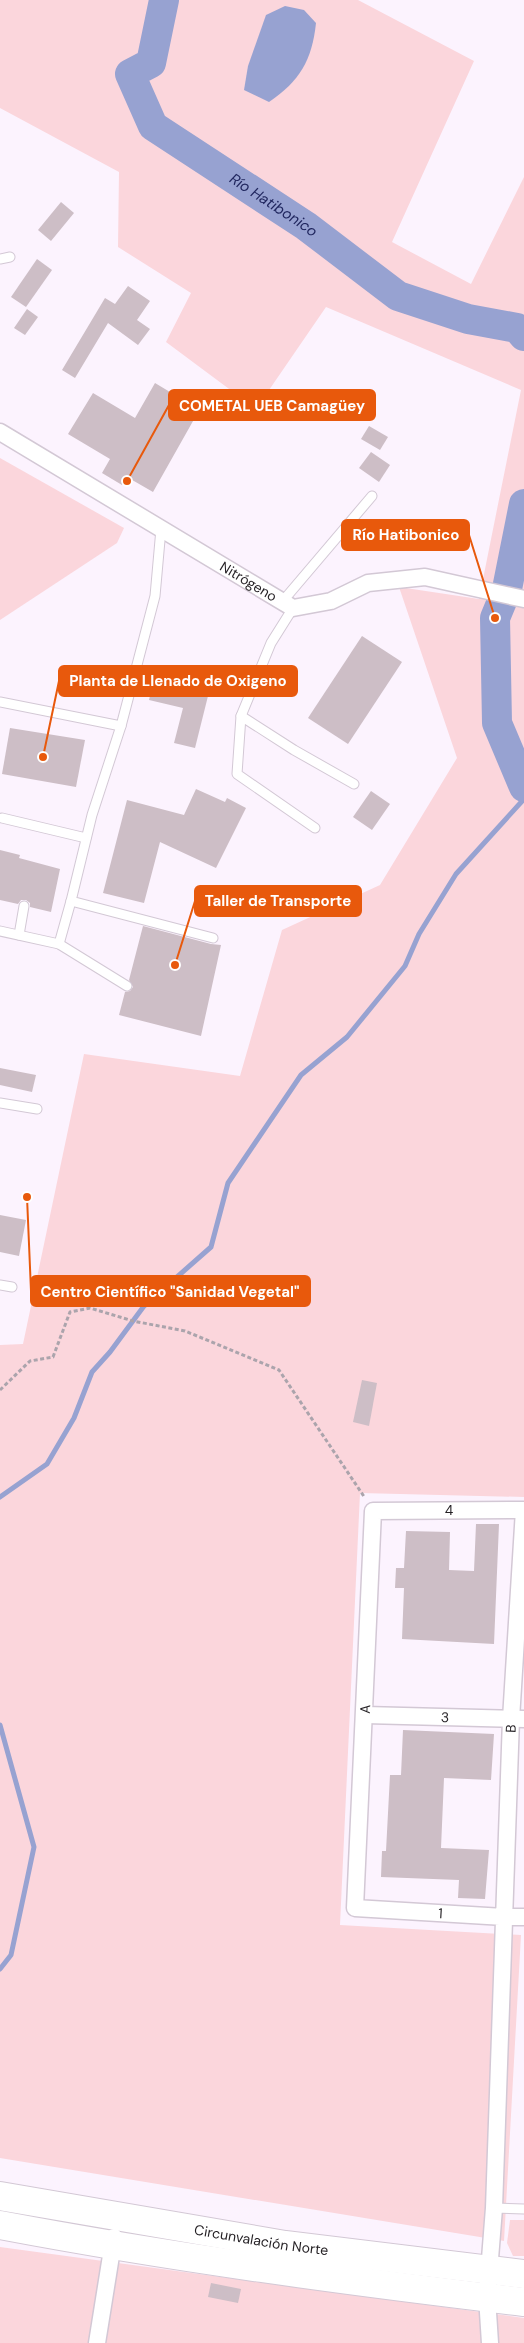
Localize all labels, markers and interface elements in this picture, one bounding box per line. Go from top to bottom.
water label: Río Hatibonico [226,169,322,241]
callout: COMETAL UEB Camagüey [169,390,375,420]
text: COMETAL UEB Camagüey [179,396,365,416]
callout: Río Hatibonico [342,520,469,550]
text: Río Hatibonico [353,525,459,545]
street label: Nitrógeno [217,557,280,605]
callout: Planta de Llenado de Oxigeno [59,666,297,696]
text: Planta de Llenado de Oxigeno [69,671,287,691]
callout: Taller de Transporte [195,886,361,916]
text: Taller de Transporte [205,891,351,911]
callout: Centro Científico "Sanidad Vegetal" [31,1276,310,1306]
text: Centro Científico "Sanidad Vegetal" [40,1282,300,1302]
street label: 4 [445,1501,454,1519]
street label: A [356,1704,374,1714]
street label: 3 [441,1708,449,1726]
street label: B [502,1724,520,1733]
street label: 1 [438,1904,443,1922]
street label: Circunvalación Norte [193,2221,329,2259]

